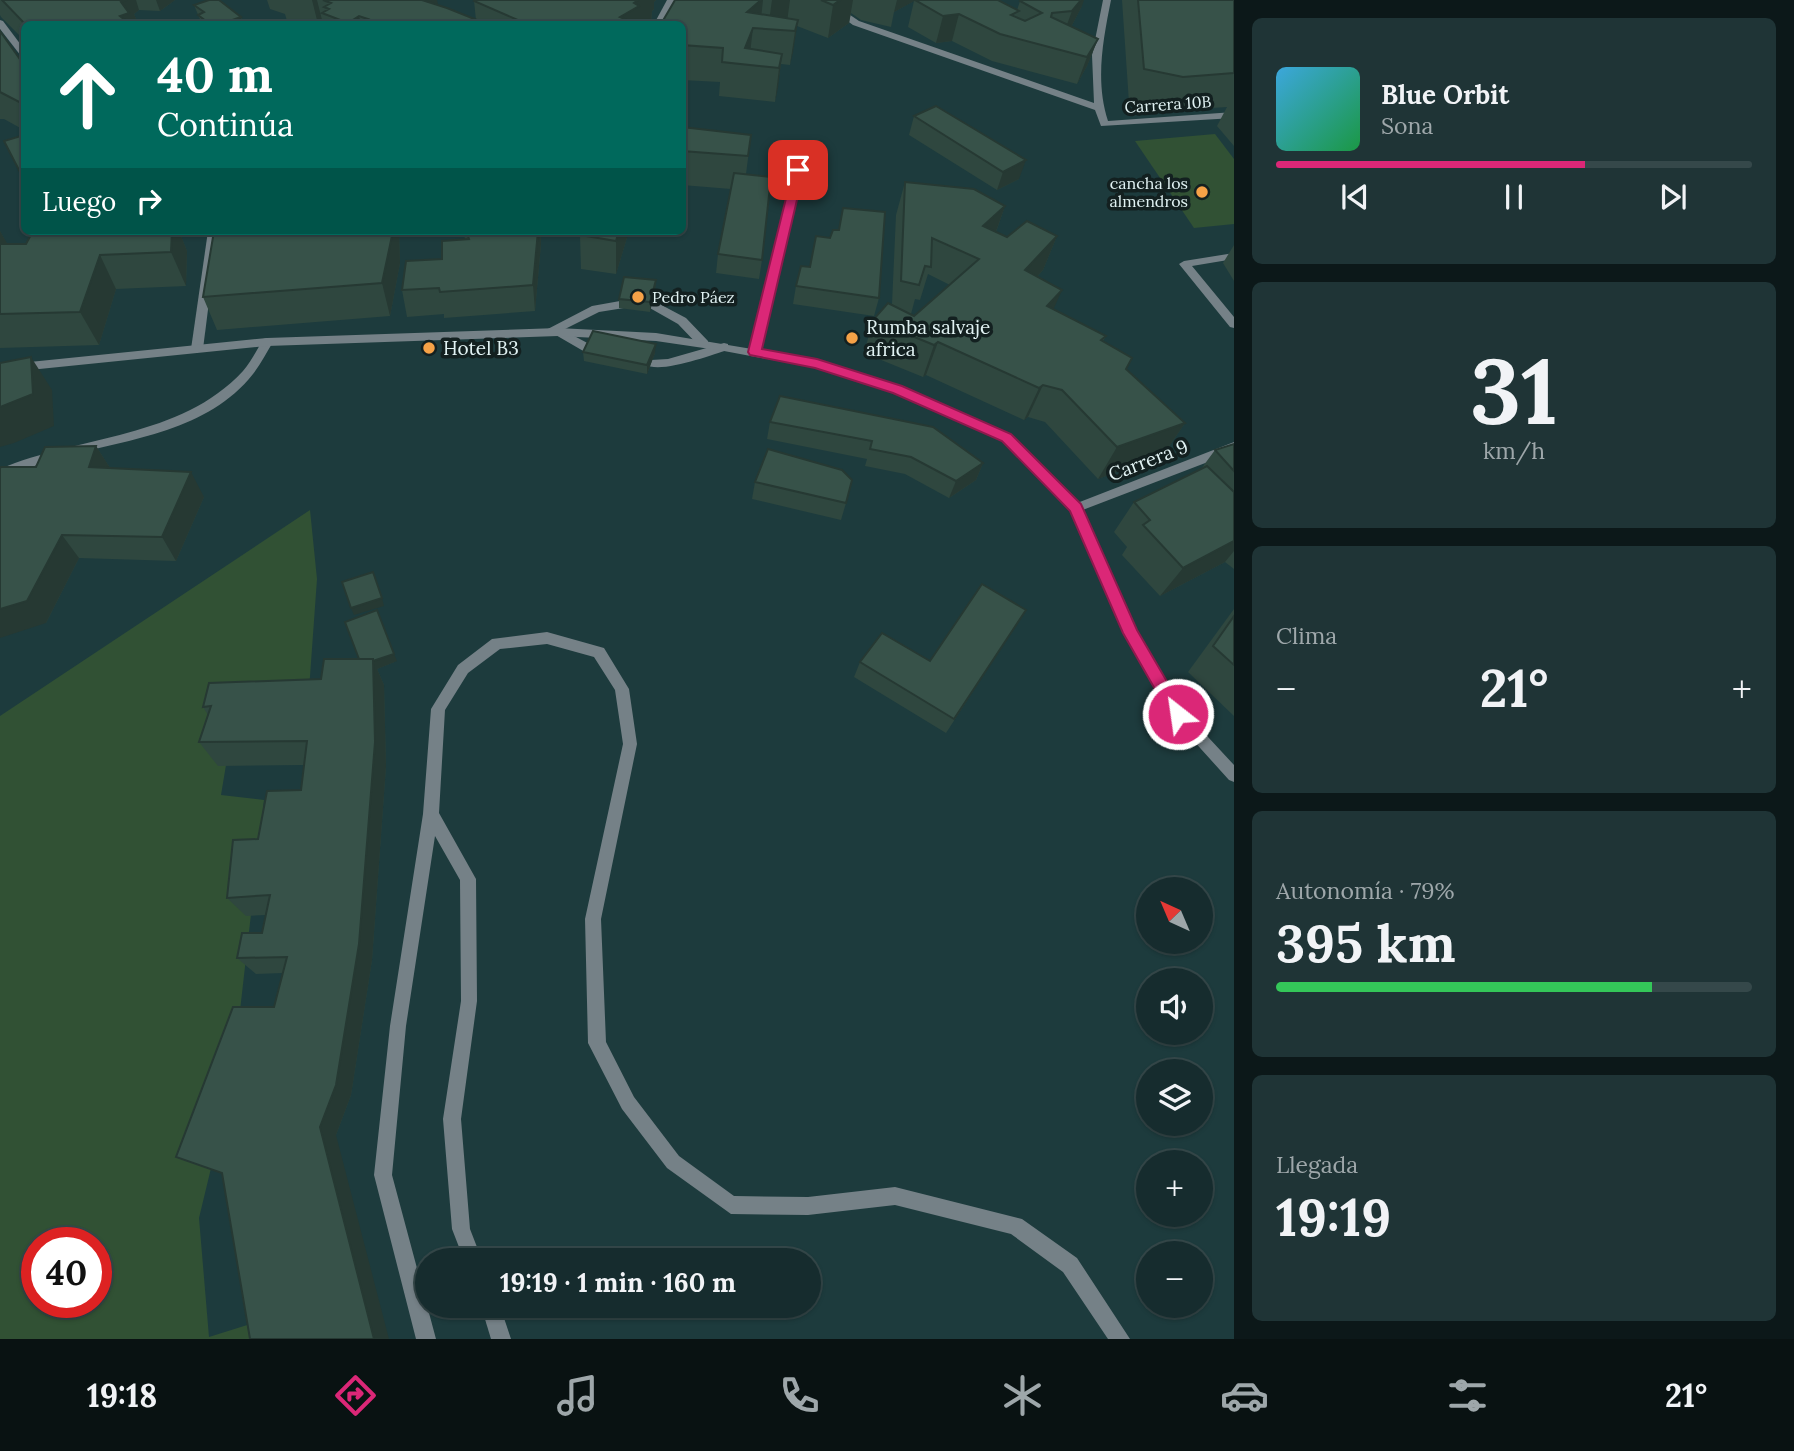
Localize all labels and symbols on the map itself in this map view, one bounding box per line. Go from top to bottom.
street label: Carrera 10B [1124,91,1212,117]
pin [768,140,828,200]
place label: cancha los almendros [1110,173,1188,211]
marker: cancha los almendros [1194,184,1210,200]
place label: Pedro Páez [652,287,735,307]
marker: Pedro Páez [630,289,646,305]
place label: Rumba salvaje africa [866,315,990,361]
marker: Rumba salvaje africa [844,330,860,346]
place label: Hotel B3 [443,336,519,360]
marker: Hotel B3 [421,340,437,356]
street label: Carrera 9 [1105,434,1191,486]
position arrow [1141,677,1215,751]
north arrow [1136,877,1213,954]
speed limit sign: 40 [21,1227,112,1318]

